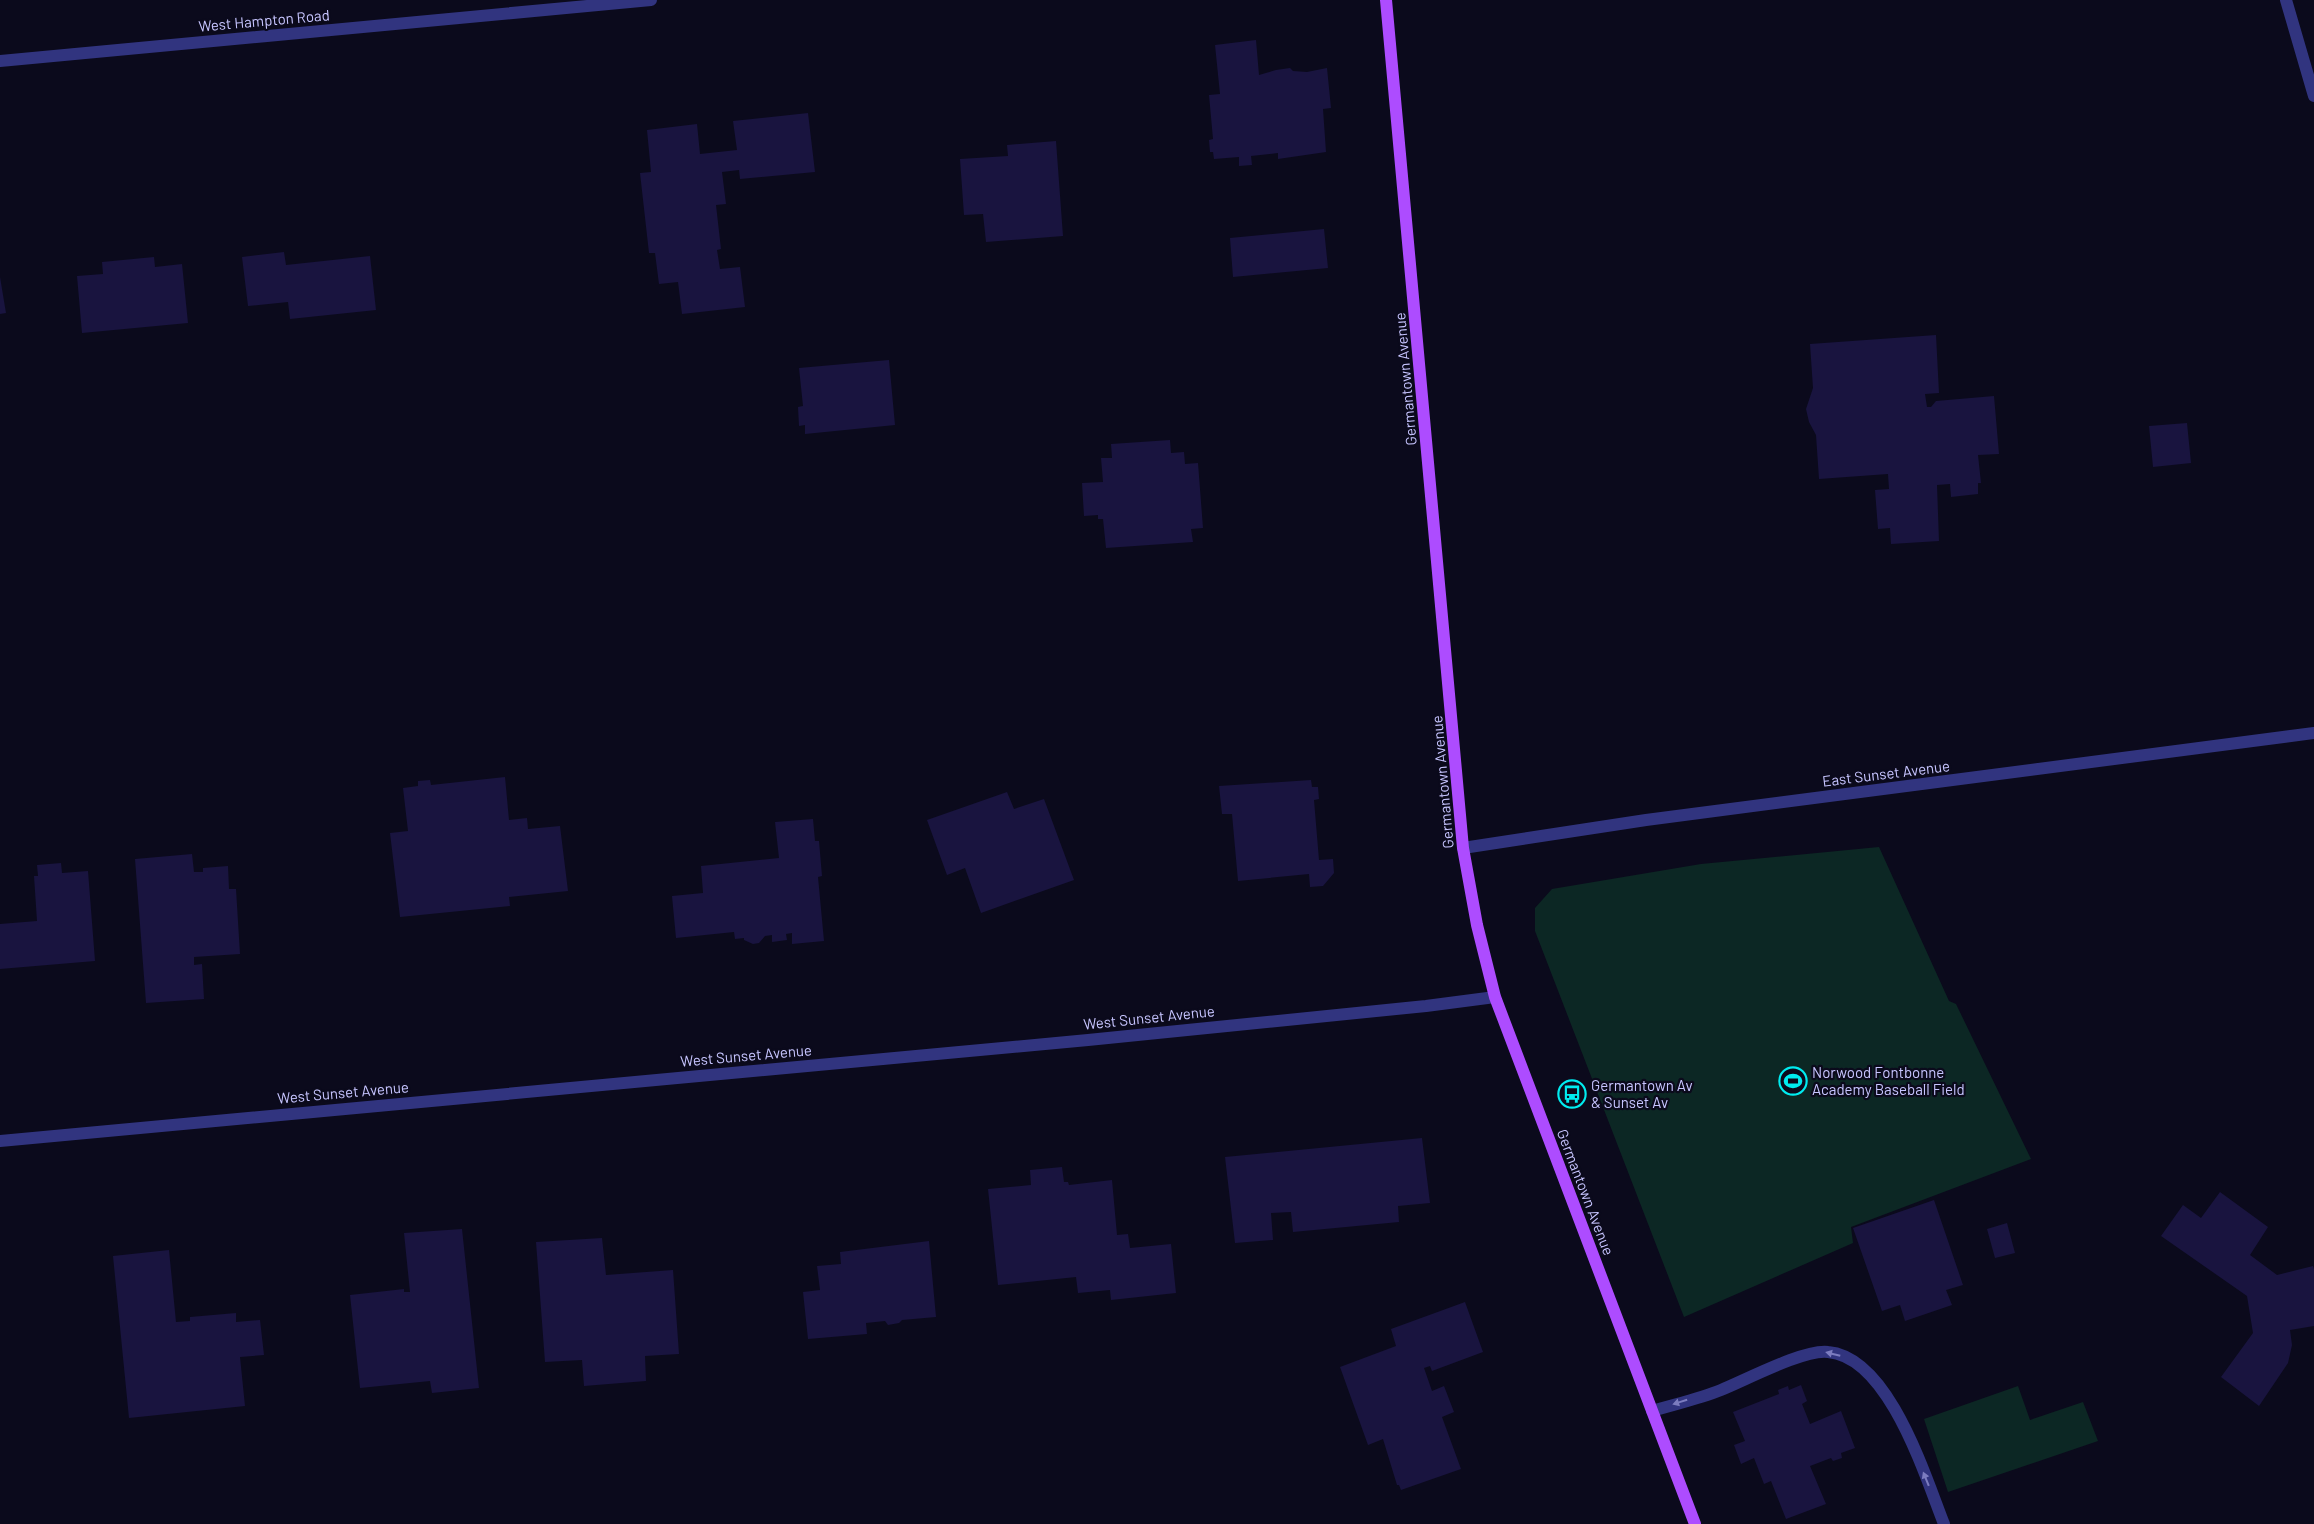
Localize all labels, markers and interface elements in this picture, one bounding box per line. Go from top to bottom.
street label: West Hampton Road [198,5,330,35]
street label: Germantown Avenue [1390,312,1420,446]
street label: Germantown Avenue [1427,715,1457,849]
street label: East Sunset Avenue [1821,756,1951,790]
street label: West Sunset Avenue [1082,1001,1216,1033]
street label: West Sunset Avenue [679,1040,813,1070]
place label: Norwood Fontbonne Academy Baseball Field [1812,1063,1965,1098]
sports icon: Norwood Fontbonne Academy Baseball Field [1778,1066,1808,1096]
place label: Germantown Av & Sunset Av [1591,1076,1693,1111]
street label: West Sunset Avenue [276,1077,410,1107]
bus stop icon: Germantown Av & Sunset Av [1557,1079,1587,1109]
street label: Germantown Avenue [1554,1126,1618,1258]
one-way arrow [1825,1350,1841,1358]
one-way arrow [1672,1399,1687,1407]
one-way arrow [1922,1471,1930,1486]

